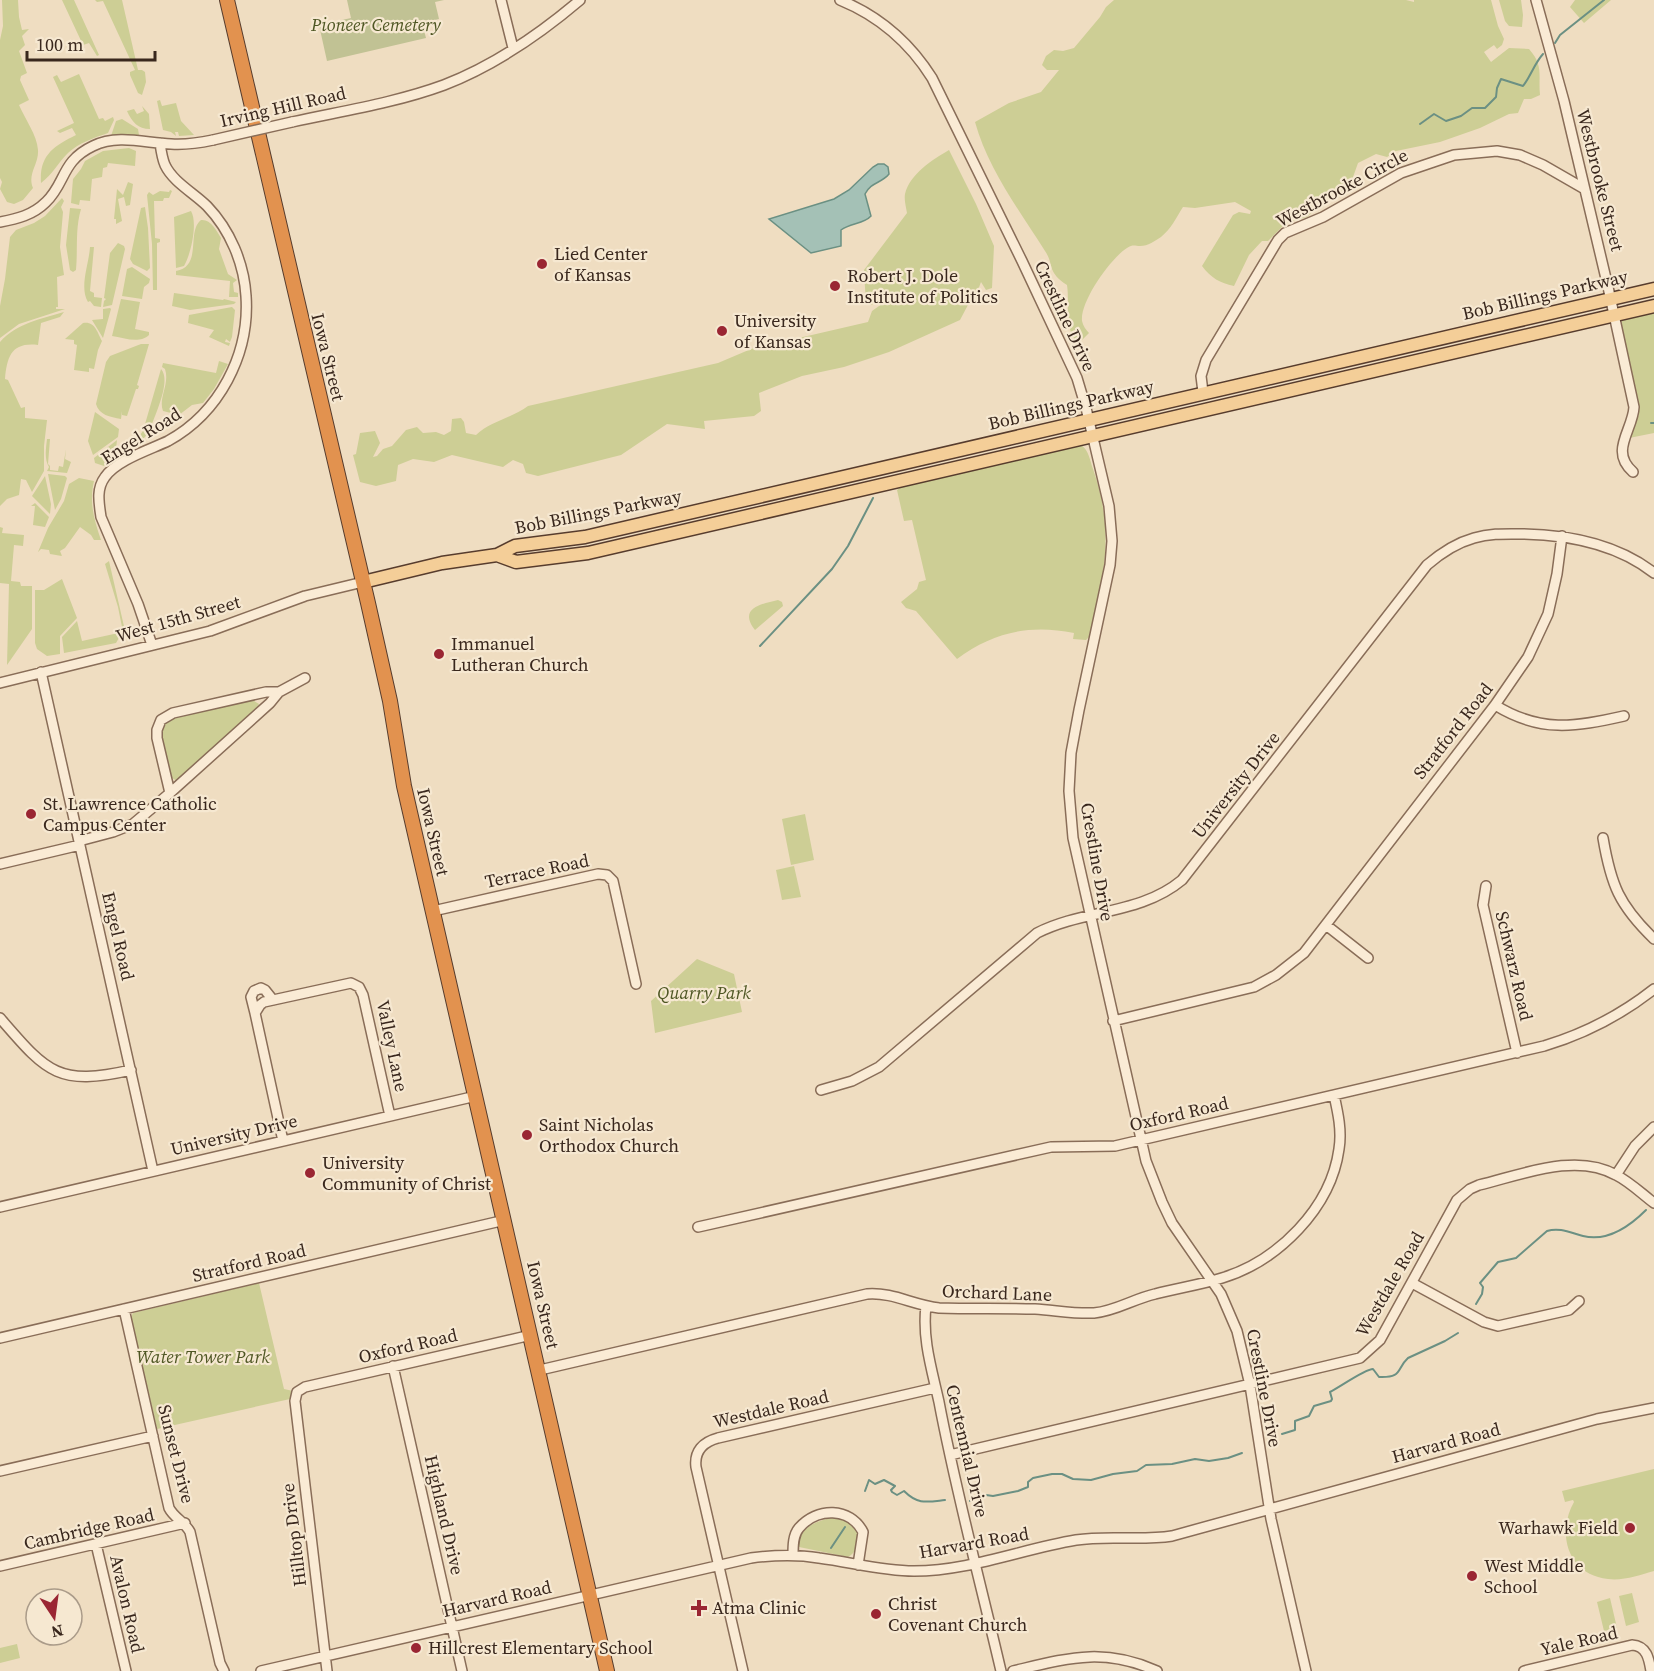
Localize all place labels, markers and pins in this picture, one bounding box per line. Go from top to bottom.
place label: Lied Center of Kansas [554,241,648,287]
marker: Lied Center of Kansas [535,257,549,271]
place label: Robert J. Dole Institute of Politics [847,263,998,309]
marker: Robert J. Dole Institute of Politics [828,279,842,293]
place label: University of Kansas [734,308,817,354]
marker: University of Kansas [715,324,729,338]
place label: Immanuel Lutheran Church [451,631,589,677]
marker: Immanuel Lutheran Church [432,647,446,661]
place label: St. Lawrence Catholic Campus Center [43,791,217,837]
marker: St. Lawrence Catholic Campus Center [24,807,38,821]
place label: Saint Nicholas Orthodox Church [539,1112,679,1158]
marker: Saint Nicholas Orthodox Church [520,1128,534,1142]
place label: University Community of Christ [322,1150,491,1196]
marker: University Community of Christ [303,1166,317,1180]
place label: Warhawk Field [1498,1515,1618,1540]
marker: Warhawk Field [1623,1521,1637,1535]
place label: West Middle School [1484,1553,1584,1599]
marker: West Middle School [1465,1569,1479,1583]
place label: Christ Covenant Church [888,1591,1028,1637]
place label: Atma Clinic [712,1595,806,1620]
marker: Atma Clinic [690,1599,708,1617]
marker: Christ Covenant Church [869,1607,883,1621]
place label: Hillcrest Elementary School [428,1635,653,1660]
marker: Hillcrest Elementary School [409,1641,423,1655]

